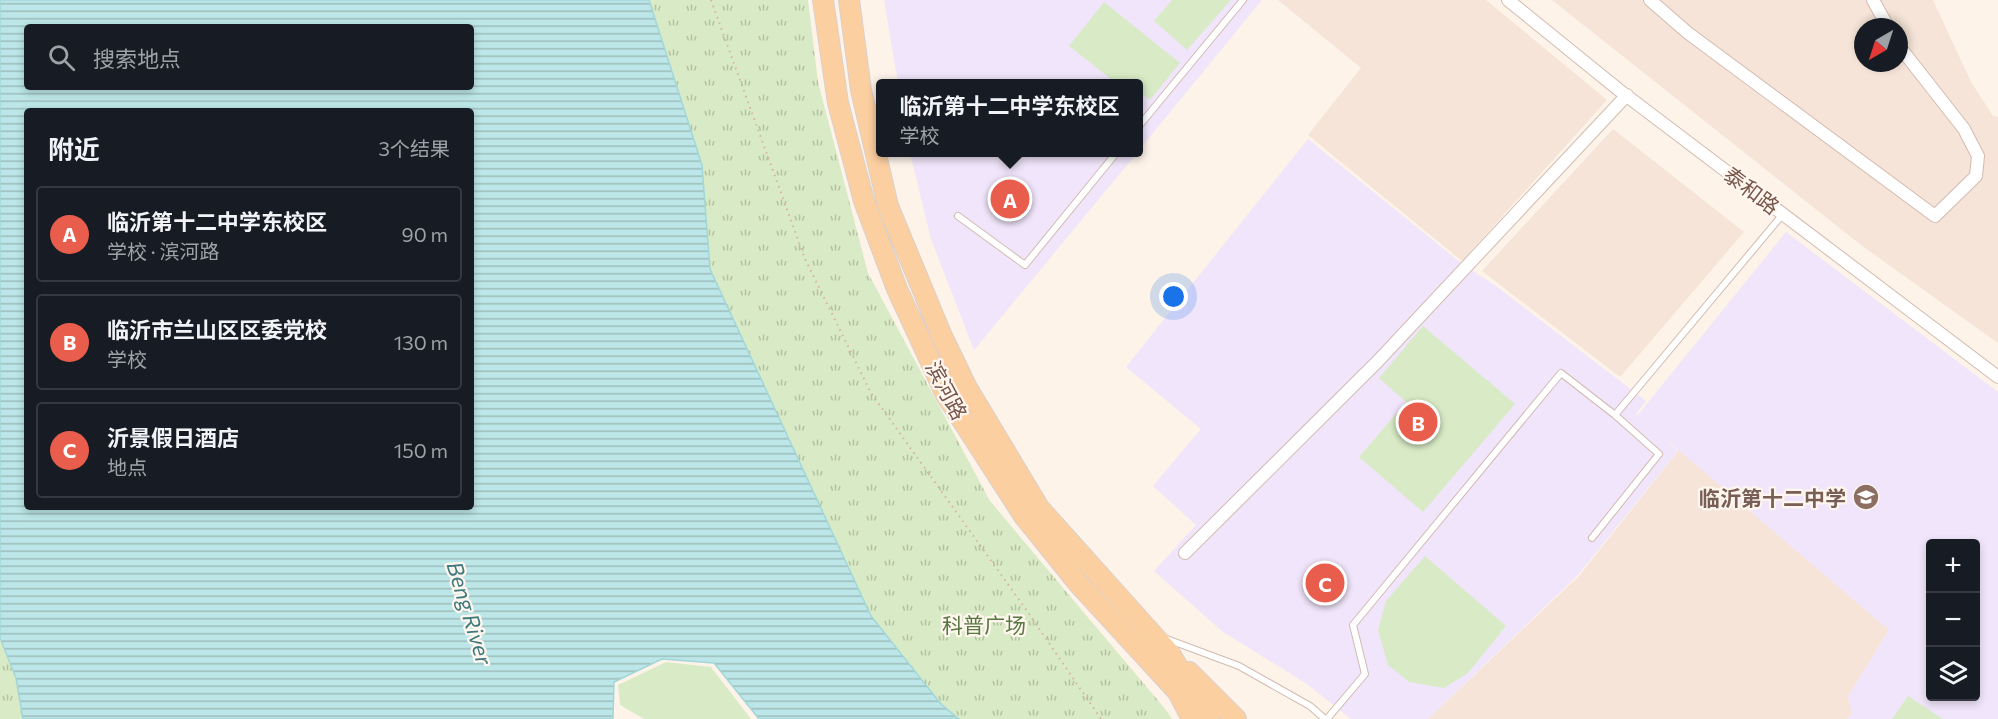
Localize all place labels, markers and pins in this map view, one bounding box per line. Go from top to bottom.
pin: A [990,176,1030,222]
pin: B [1398,400,1438,444]
school or university icon: 临沂第十二中学 [1851,482,1881,512]
place label: 临沂第十二中学 [1699,485,1846,510]
pin: C [1306,560,1344,606]

